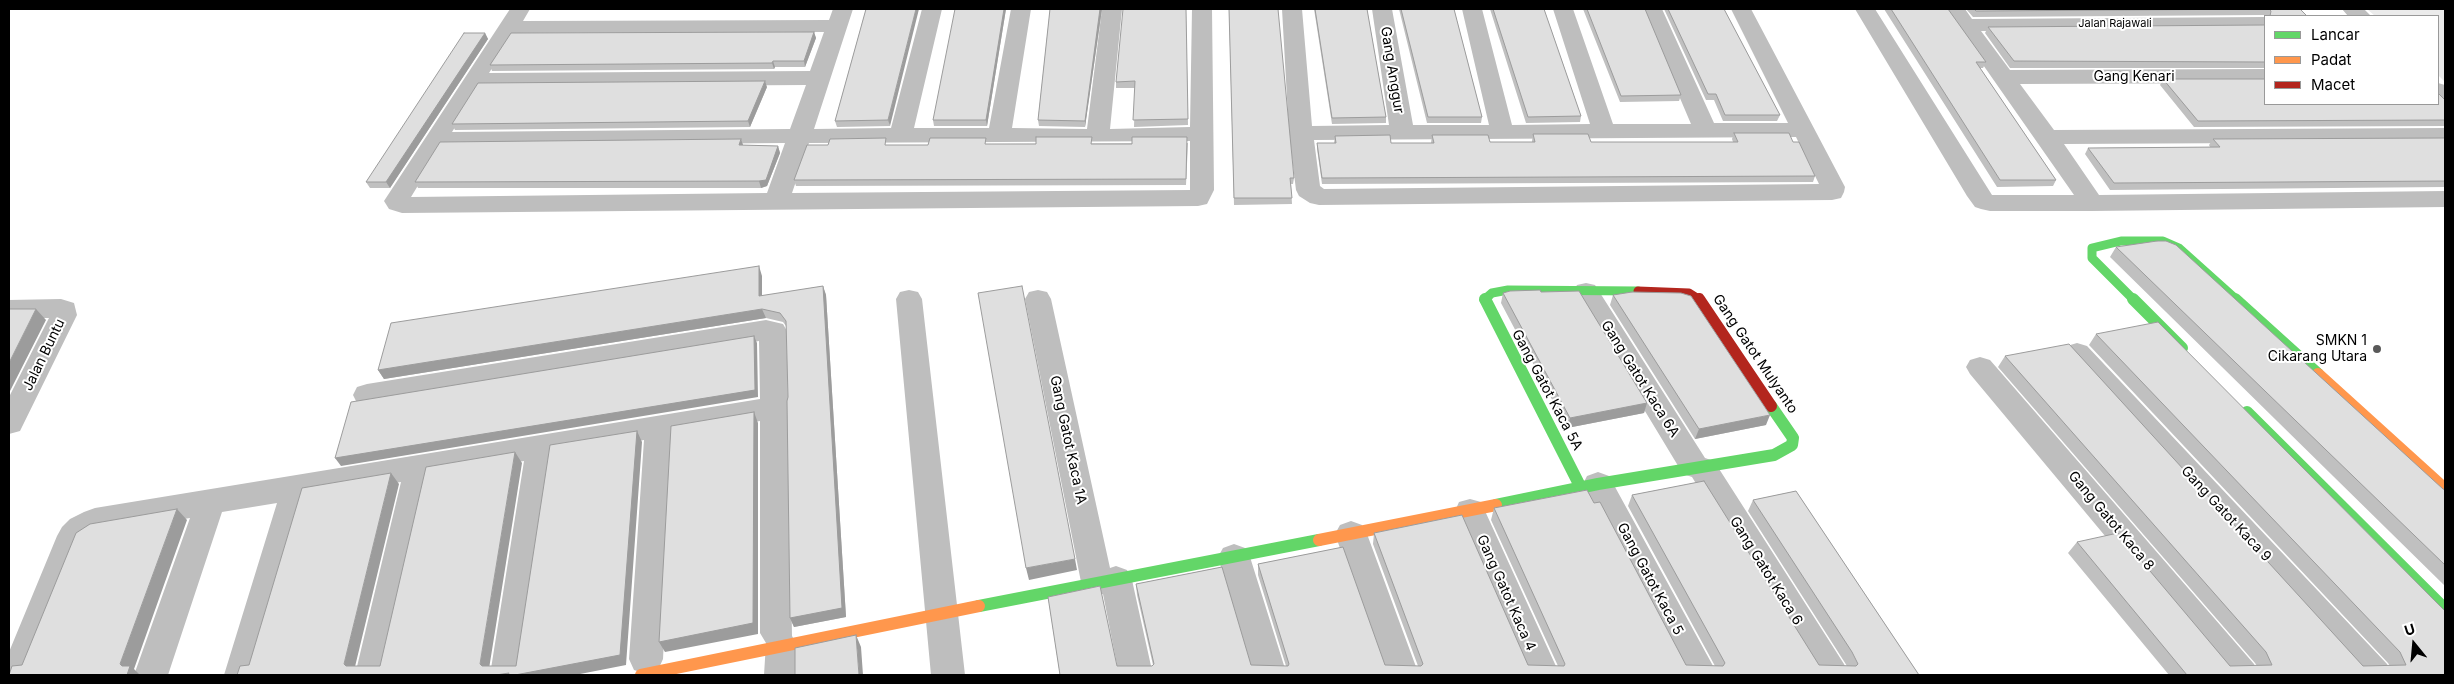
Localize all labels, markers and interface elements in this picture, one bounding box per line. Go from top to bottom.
legend [2264,15,2439,105]
street label: Jalan Rajawali [2078,17,2152,31]
street label: Gang Anggur [1377,25,1407,115]
text: Lancar [2311,25,2360,44]
text: Padat [2311,50,2352,69]
street label: Gang Kenari [2093,69,2175,85]
text: Macet [2311,75,2355,94]
street label: Gang Gatot Mulyanto [1709,291,1801,417]
street label: Jalan Buntu [19,316,69,394]
street label: Gang Gatot Kaca 6A [1597,318,1683,440]
street label: Gang Gatot Kaca 5A [1508,327,1586,453]
place label: SMKN 1 Cikarang Utara [2268,333,2367,366]
marker: SMKN 1 Cikarang Utara [2371,343,2383,355]
street label: Gang Gatot Kaca 1A [1046,374,1090,506]
street label: Gang Gatot Kaca 9 [2177,463,2275,565]
street label: Gang Gatot Kaca 8 [2065,468,2157,574]
street label: Gang Gatot Kaca 6 [1726,514,1806,628]
street label: Gang Gatot Kaca 5 [1613,520,1687,638]
street label: Gang Gatot Kaca 4 [1473,532,1539,654]
north arrow [2389,619,2439,669]
text: U [2402,620,2417,639]

